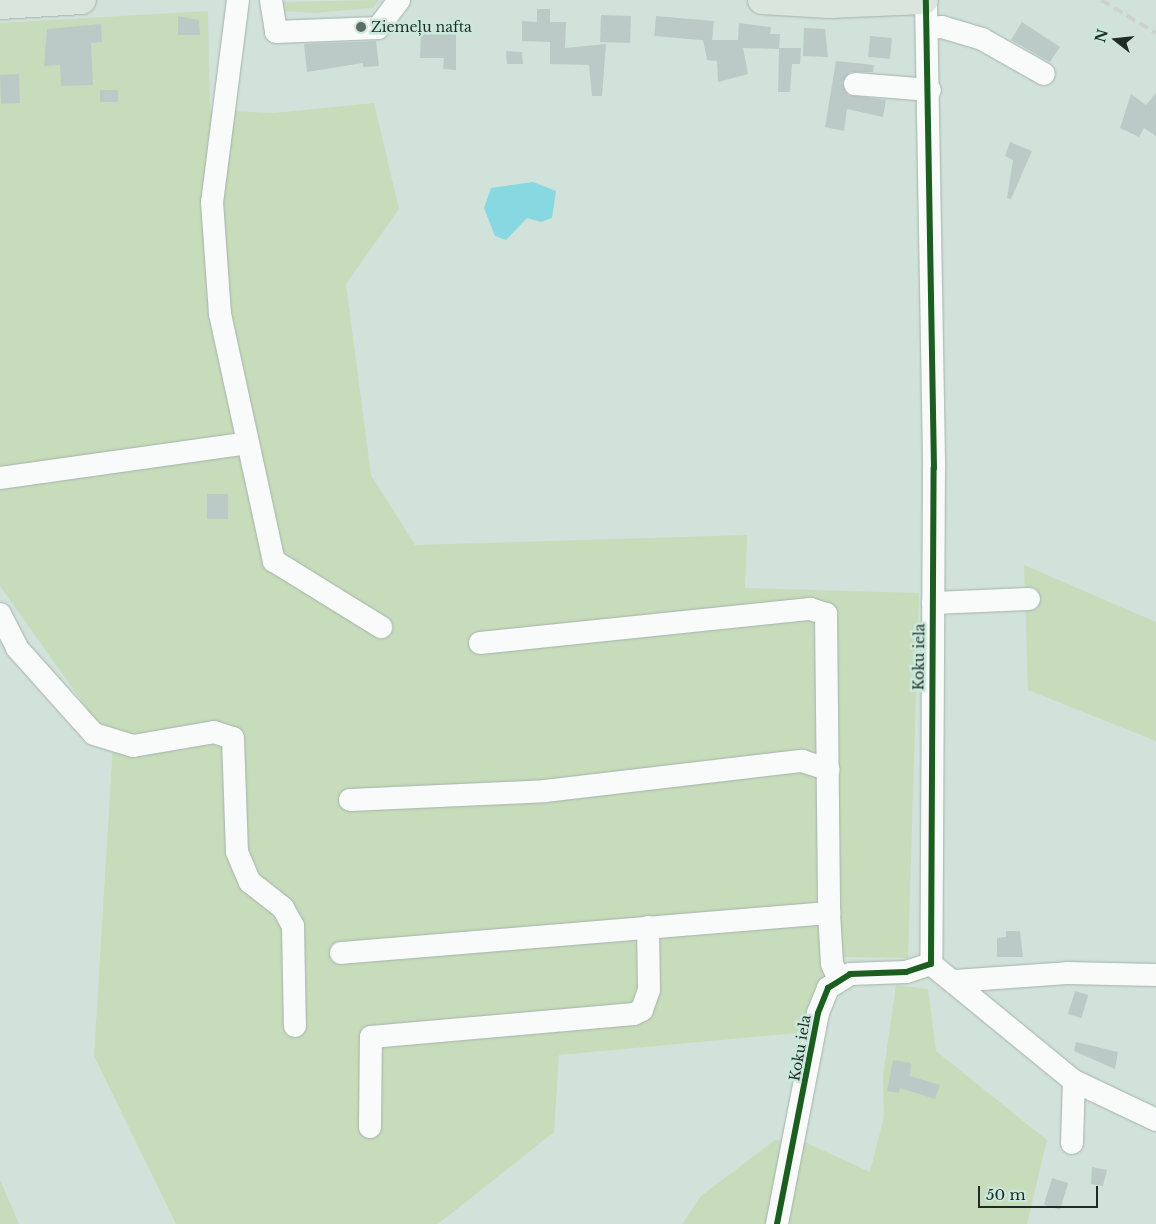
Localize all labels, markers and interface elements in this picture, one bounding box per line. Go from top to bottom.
north arrow [1091,15,1141,65]
place label: Ziemeļu nafta [371,19,472,35]
marker: Ziemeļu nafta [355,21,367,33]
text: N [1091,27,1112,45]
street label: Koku iela [910,623,928,691]
street label: Koku iela [786,1014,814,1082]
scale bar [981,1176,1101,1208]
text: 50 m [986,1185,1026,1204]

